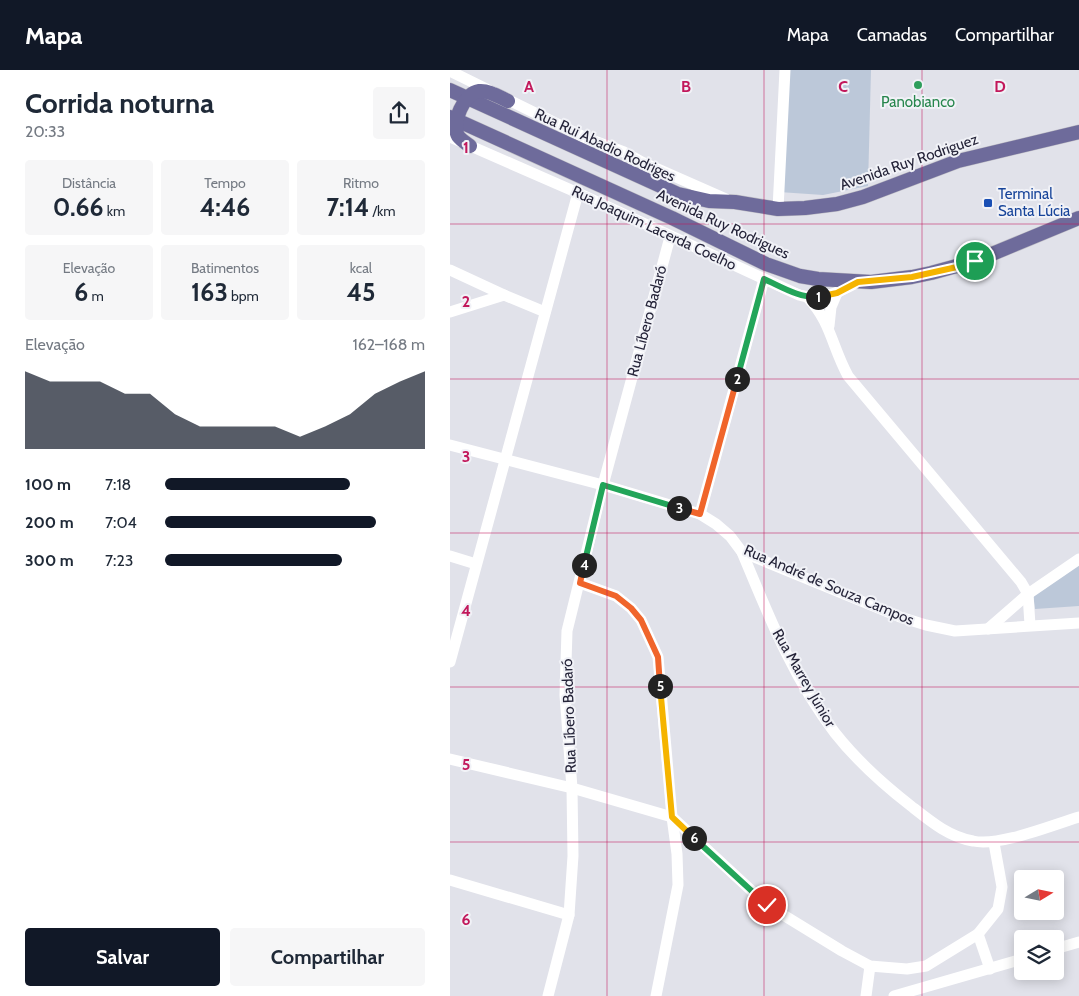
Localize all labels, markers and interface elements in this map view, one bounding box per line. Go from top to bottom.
text: Mapa [25,21,82,50]
text: Mapa [787,24,829,46]
text: Camadas [857,24,927,46]
text: Compartilhar [955,24,1054,46]
text: A [524,77,534,96]
text: B [681,77,691,96]
text: C [838,77,848,96]
text: D [994,77,1006,96]
marker: Panobianco [912,79,924,91]
text: Corrida noturna [25,86,214,120]
button: share [373,87,425,139]
place label: Panobianco [881,93,955,111]
street label: Rua Rui Abadio Rodriges [532,104,678,186]
text: 20:33 [25,122,65,141]
street label: Avenida Ruy Rodriguez [837,130,981,194]
text: 1 [463,138,469,157]
text: Distância [62,174,116,192]
text: Tempo [204,174,246,192]
text: Ritmo [343,174,379,192]
street label: Rua Joaquim Lacerda Coelho [569,182,739,274]
street label: Avenida Ruy Rodrigues [654,185,792,263]
place label: Terminal Santa Lúcia [998,185,1071,220]
text: 0.66 [53,192,104,222]
text: 4:46 [200,192,250,222]
text: 7:14 [326,192,369,222]
marker: Terminal Santa Lúcia [982,197,994,209]
text: km [104,202,125,220]
text: /km [369,202,396,220]
pin [954,240,996,282]
icon: arrive [961,247,989,275]
text: Elevação [63,259,115,277]
text: Batimentos [191,259,259,277]
text: kcal [350,259,372,277]
street label: Rua Líbero Badaró [623,263,671,379]
text: 6 [74,277,88,307]
text: 163 [191,277,228,307]
text: 45 [347,277,375,307]
pin: 1 [806,284,830,310]
text: m [88,287,104,305]
text: bpm [228,287,259,305]
text: 1 [816,288,821,306]
text: 2 [462,292,470,311]
text: Elevação [25,335,85,354]
text: 162–168 m [352,335,425,354]
pin: 2 [724,366,750,392]
text: 2 [734,370,741,388]
text: 3 [462,447,470,466]
text: 100 m [25,475,71,494]
text: 7:18 [105,475,131,494]
pin: 3 [666,496,692,520]
text: 3 [676,499,683,517]
text: 200 m [25,513,74,532]
text: 7:04 [105,513,137,532]
street label: Rua André de Souza Campos [741,541,917,629]
text: 300 m [25,551,74,570]
text: 7:23 [105,551,133,570]
pin: 4 [572,552,596,578]
text: 4 [580,556,589,574]
text: 4 [461,601,471,620]
street label: Rua Marrey Júnior [769,626,840,731]
street label: Rua Líbero Badaró [558,658,580,774]
pin: 5 [648,674,672,698]
text: 5 [657,677,664,695]
text: 5 [462,755,470,774]
pin: 6 [682,826,706,850]
text: 6 [691,829,698,847]
north arrow [1014,870,1064,920]
map controls [1014,870,1064,980]
pin [746,884,788,926]
icon: check [753,891,781,919]
text: 6 [462,910,471,929]
button: Salvar [25,928,220,986]
button: Compartilhar [230,928,425,986]
button: layers [1014,930,1064,980]

